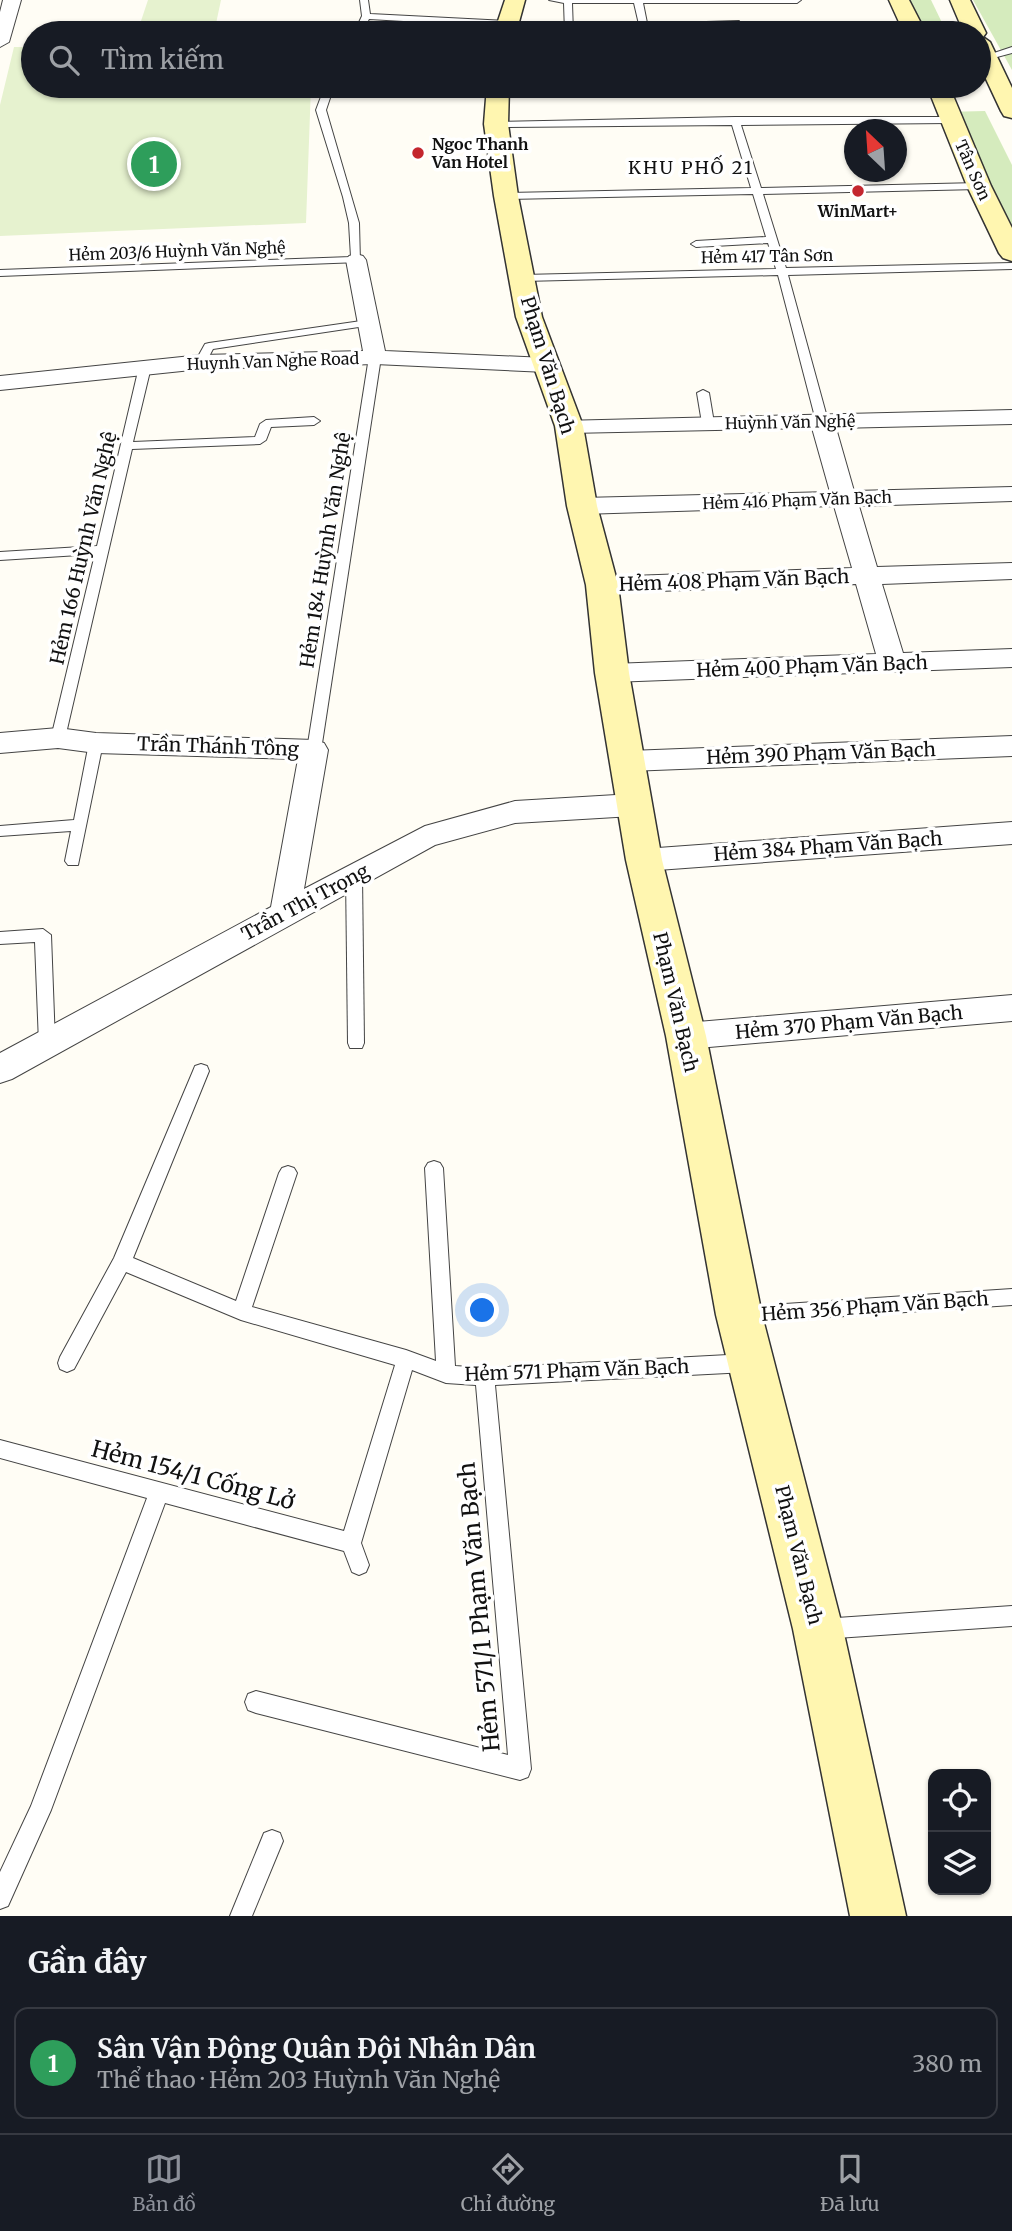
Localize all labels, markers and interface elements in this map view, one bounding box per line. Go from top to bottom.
search box [21,21,991,98]
icon: search [45,41,83,79]
text: Tìm kiếm [101,43,224,76]
north arrow [844,119,907,182]
place label: Ngoc Thanh Van Hotel [431,134,529,172]
street label: Tân Sơn [951,137,995,204]
pin: 1 [131,138,177,190]
marker: Ngoc Thanh Van Hotel [410,145,426,161]
district label: KHU PHỐ 21 [628,154,754,179]
marker: WinMart+ [850,183,866,199]
place label: WinMart+ [817,201,898,221]
street label: Hẻm 203/6 Huỳnh Văn Nghệ [68,237,286,265]
street label: Hẻm 417 Tân Sơn [701,245,834,267]
street label: Phạm Văn Bạch [516,293,580,437]
street label: Huynh Van Nghe Road [187,348,360,374]
street label: Huỳnh Văn Nghệ [725,411,855,433]
street label: Hẻm 166 Huỳnh Văn Nghệ [45,429,122,667]
street label: Hẻm 184 Huỳnh Văn Nghệ [294,430,356,670]
street label: Hẻm 416 Phạm Văn Bạch [702,487,893,513]
street label: Hẻm 408 Phạm Văn Bạch [618,564,850,596]
street label: Hẻm 400 Phạm Văn Bạch [696,650,929,682]
street label: Trần Thánh Tông [137,731,300,761]
street label: Hẻm 390 Phạm Văn Bạch [706,737,937,769]
street label: Hẻm 384 Phạm Văn Bạch [713,826,944,866]
street label: Trần Thị Trọng [237,858,373,946]
street label: Phạm Văn Bạch [648,930,704,1075]
street label: Hẻm 370 Phạm Văn Bạch [734,1000,964,1044]
street label: Hẻm 356 Phạm Văn Bạch [761,1286,990,1326]
your location [465,1293,499,1327]
street label: Hẻm 571 Phạm Văn Bạch [464,1354,690,1386]
street label: Hẻm 154/1 Cống Lở [88,1433,298,1516]
street label: Hẻm 571/1 Phạm Văn Bạch [451,1461,506,1753]
street label: Phạm Văn Bạch [770,1483,828,1628]
map controls [928,1769,991,1895]
button: locate [928,1769,991,1832]
button: layers [928,1832,991,1895]
text: Gần đây [28,1943,147,1981]
text: Sân Vận Động Quân Đội Nhân Dân [97,2032,536,2065]
text: 1 [48,2049,58,2078]
text: 380 m [912,2049,982,2078]
text: Thể thao · Hẻm 203 Huỳnh Văn Nghệ [97,2065,500,2094]
tab: Bản đồ [133,2150,196,2216]
tab: Chỉ đường [461,2150,555,2216]
tab: Đã lưu [820,2150,879,2216]

